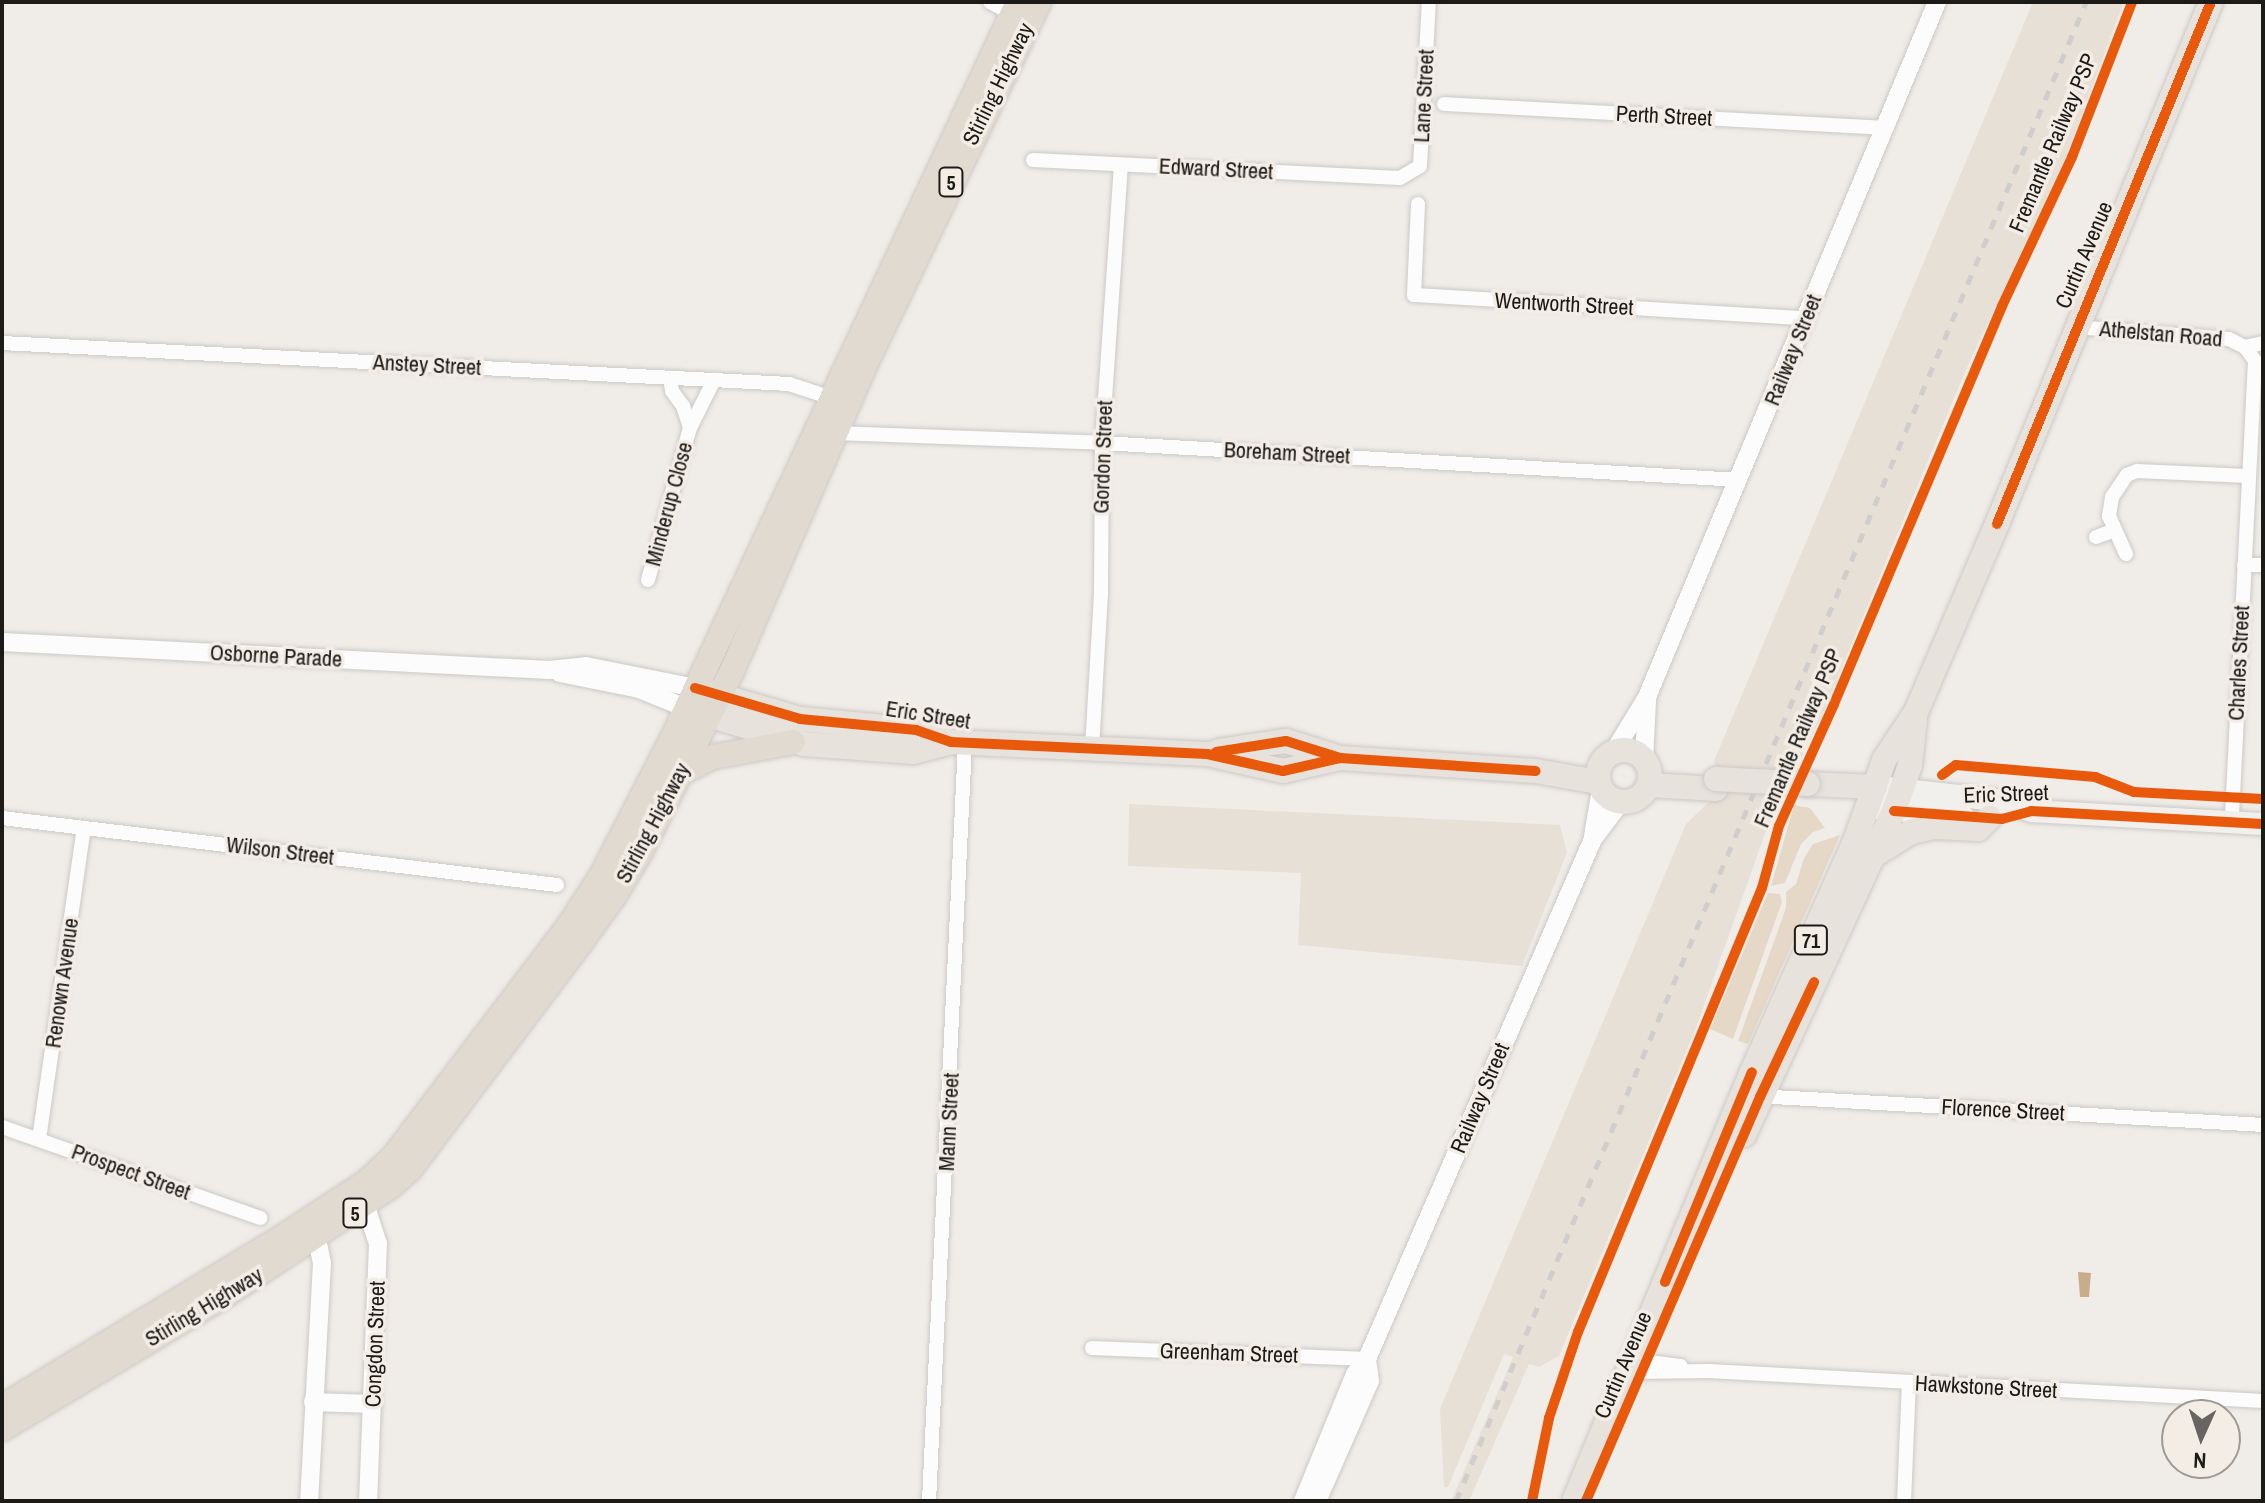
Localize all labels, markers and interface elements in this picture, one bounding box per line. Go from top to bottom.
street label: Stirling Highway [957,19,1039,149]
street label: Lane Street [1408,49,1440,143]
street label: Fremantle Railway PSP [2003,50,2103,236]
street label: Perth Street [1615,100,1713,132]
street label: Edward Street [1158,153,1274,185]
road number: 5 [937,166,965,198]
street label: Curtin Avenue [2049,197,2119,313]
street label: Wentworth Street [1494,287,1634,321]
street label: Railway Street [1759,291,1827,409]
street label: Athelstan Road [2098,315,2224,353]
street label: Anstey Street [372,349,482,381]
street label: Gordon Street [1088,400,1118,514]
street label: Boreham Street [1223,437,1351,469]
street label: Minderup Close [640,439,698,569]
street label: Charles Street [2223,605,2255,721]
street label: Osborne Parade [209,639,343,673]
street label: Fremantle Railway PSP [1748,645,1848,831]
street label: Eric Street [884,695,972,735]
street label: Stirling Highway [610,758,696,888]
street label: Eric Street [1963,779,2049,809]
street label: Wilson Street [225,831,335,871]
street label: Renown Avenue [40,916,84,1050]
road number: 71 [1793,924,1829,956]
street label: Railway Street [1445,1039,1515,1157]
street label: Mann Street [933,1072,965,1172]
street label: Florence Street [1941,1094,2065,1126]
street label: Prospect Street [68,1138,194,1206]
road number: 5 [341,1197,369,1229]
street label: Stirling Highway [140,1262,268,1352]
street label: Congdon Street [360,1280,390,1408]
street label: Curtin Avenue [1588,1307,1658,1423]
street label: Greenham Street [1159,1337,1299,1369]
street label: Hawkstone Street [1914,1370,2058,1404]
north arrow [2161,1399,2241,1479]
text: N [2193,1446,2207,1476]

